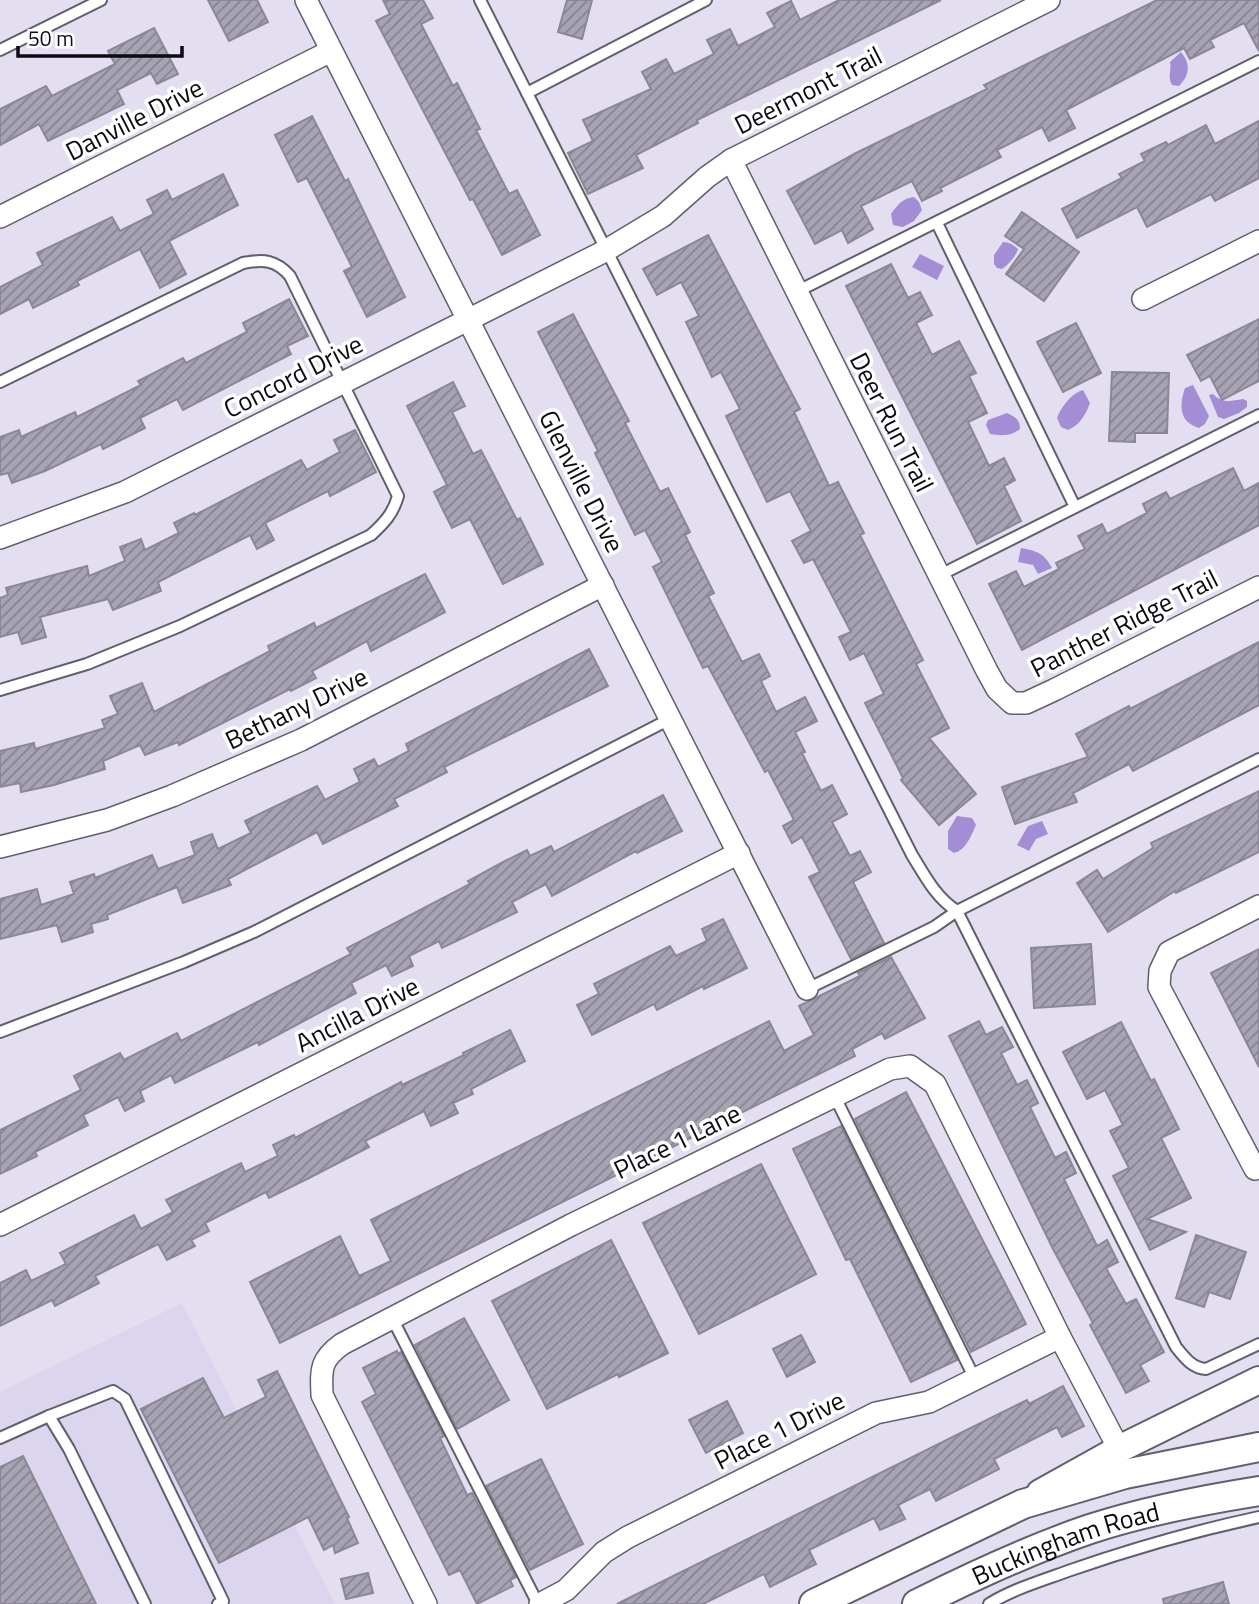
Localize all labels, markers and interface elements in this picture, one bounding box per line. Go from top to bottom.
scale bar [18,14,182,58]
text: 50 m [28,22,74,54]
street label: Deermont Trail [727,36,889,144]
street label: Danville Drive [59,68,209,170]
street label: Concord Drive [217,324,369,428]
street label: Deer Run Trail [840,345,944,499]
street label: Glenville Drive [529,403,635,559]
street label: Panther Ridge Trail [1023,559,1225,687]
street label: Bethany Drive [218,657,374,759]
street label: Ancilla Drive [288,966,426,1062]
street label: Place 1 Lane [607,1093,747,1189]
street label: Place 1 Drive [707,1380,851,1480]
street label: Buckingham Road [965,1491,1163,1595]

